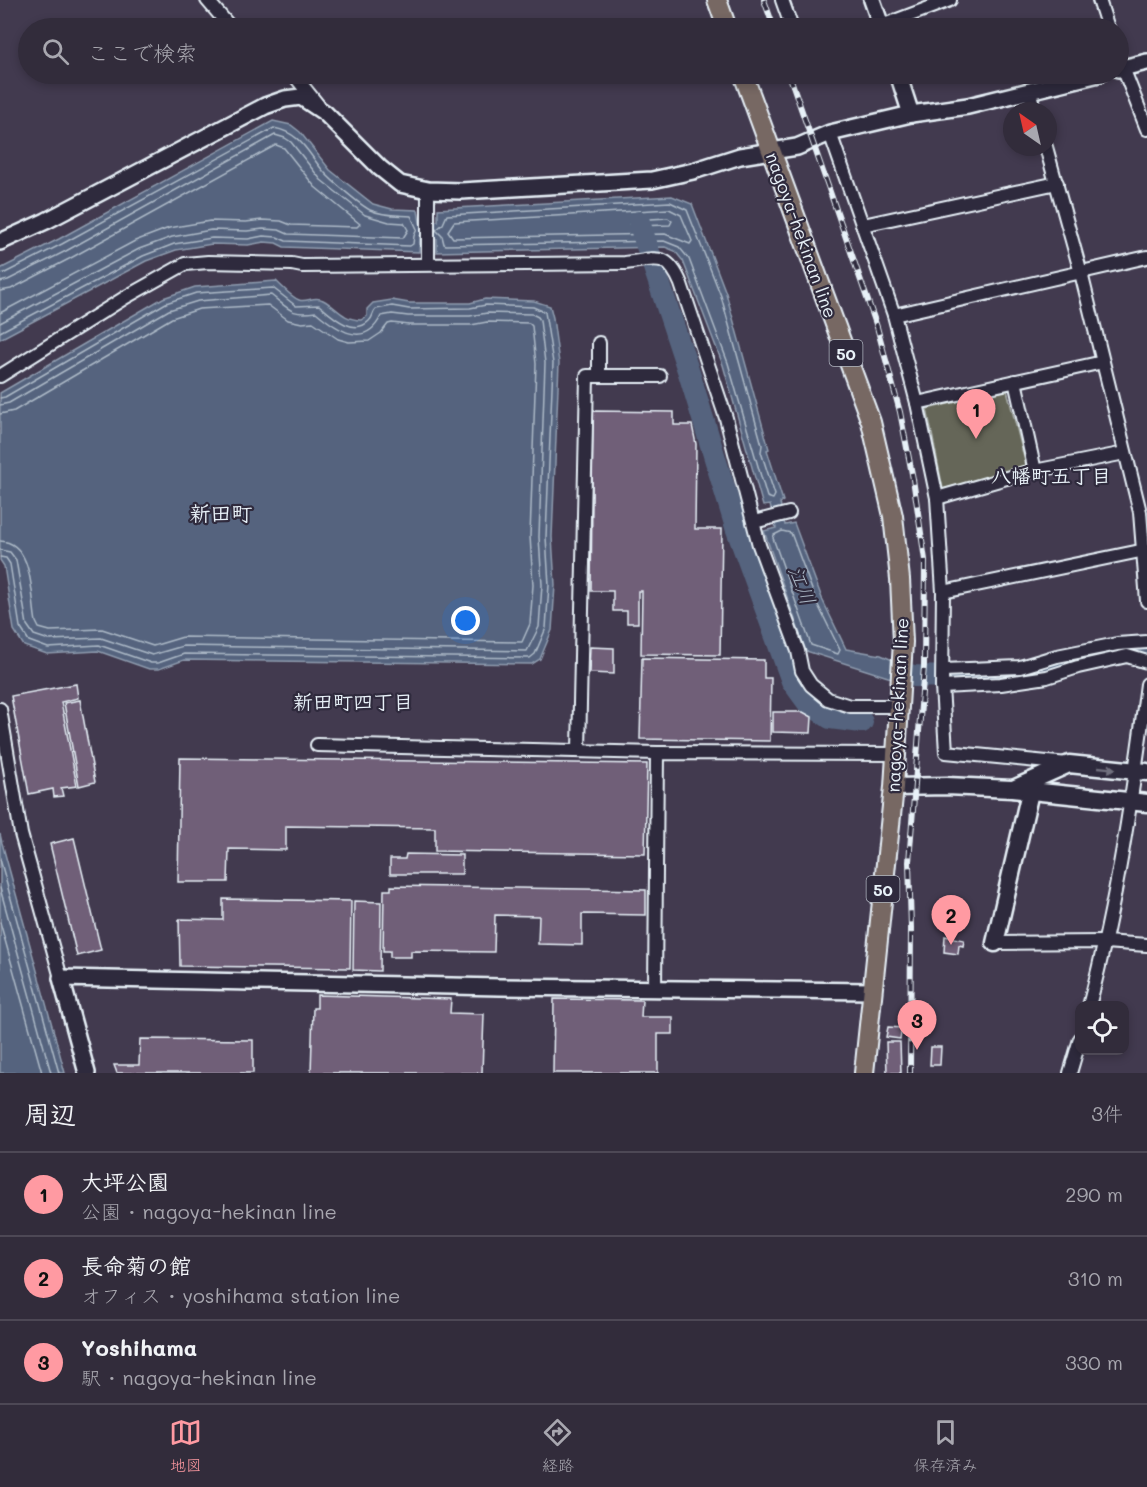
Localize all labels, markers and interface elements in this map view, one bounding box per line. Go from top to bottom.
search box [18,18,1129,84]
icon: search [39,35,72,68]
text: ここで検索 [87,38,197,67]
north arrow [1003,102,1057,156]
street label: nagoya-hekinan line [761,149,843,321]
road number: 50 [830,340,862,366]
pin: 1 [956,390,996,439]
district label: 八幡町五丁目 [991,462,1111,488]
district label: 新田町 [190,499,253,526]
water label: 江川 [784,562,822,608]
your location [451,606,480,635]
street label: nagoya-hekinan line [880,617,914,793]
district label: 新田町四丁目 [293,688,413,714]
one-way arrow [1098,763,1117,773]
road number: 50 [866,876,900,902]
pin: 2 [932,896,970,945]
pin: 3 [898,1000,936,1050]
map controls [1075,1001,1129,1055]
button: locate [1075,1001,1129,1055]
text: 周辺 [24,1097,76,1131]
text: 3件 [1091,1100,1123,1126]
text: 大坪公園 [81,1167,169,1196]
text: 1 [39,1181,48,1207]
text: 290 m [1065,1181,1123,1207]
text: 公園 · nagoya-hekinan line [81,1198,337,1224]
text: 長命菊の館 [81,1251,191,1280]
text: 2 [38,1265,49,1291]
text: 310 m [1068,1265,1123,1291]
text: オフィス · yoshihama station line [81,1282,400,1308]
text: Yoshihama [81,1333,197,1362]
text: 3 [38,1349,50,1375]
text: 330 m [1065,1349,1123,1375]
text: 駅 · nagoya-hekinan line [81,1364,317,1390]
tab: 地図 [169,1416,202,1476]
tab: 経路 [541,1416,574,1476]
tab: 保存済み [913,1416,977,1476]

